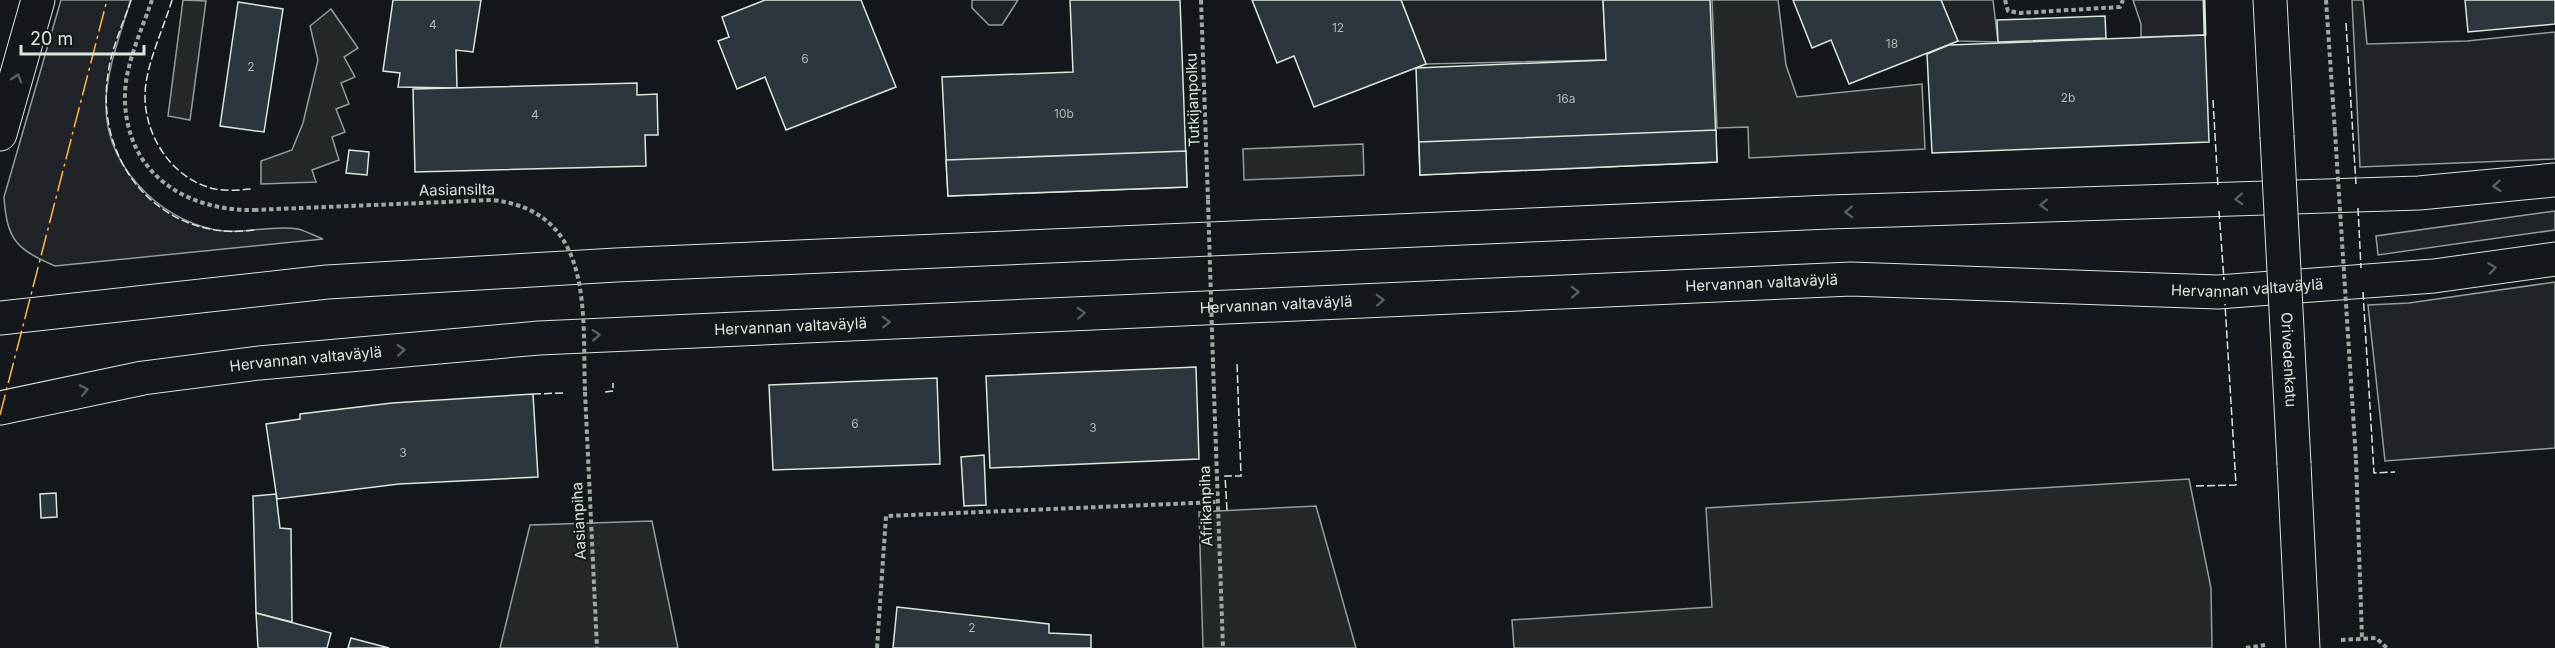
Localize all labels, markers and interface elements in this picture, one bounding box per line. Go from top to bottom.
house number: 4 [429,17,437,32]
scale bar [21,18,144,56]
house number: 12 [1332,20,1344,35]
text: 20 m [30,28,73,49]
house number: 18 [1886,36,1898,51]
house number: 6 [801,51,809,66]
street label: Tutkijanpolku [1181,53,1204,147]
house number: 2 [247,59,255,74]
one-way arrow [10,73,22,84]
house number: 2b [2061,90,2075,105]
house number: 16a [1556,91,1576,106]
house number: 10b [1054,106,1074,121]
house number: 4 [531,107,539,122]
street label: Aasiansilta [419,179,495,200]
one-way arrow [2492,179,2501,192]
one-way arrow [2235,193,2244,205]
one-way arrow [2040,199,2049,212]
one-way arrow [1845,205,1854,218]
one-way arrow [2487,262,2497,274]
street label: Hervannan valtaväylä [1685,270,1838,295]
street label: Hervannan valtaväylä [2171,274,2324,301]
one-way arrow [1571,285,1580,298]
street label: Hervannan valtaväylä [1199,291,1353,317]
one-way arrow [1376,294,1385,307]
one-way arrow [1076,307,1085,320]
street label: Orivedenkatu [2277,312,2301,408]
street label: Hervannan valtaväylä [714,313,867,339]
one-way arrow [881,315,890,328]
one-way arrow [591,329,600,342]
street label: Hervannan valtaväylä [228,342,383,376]
one-way arrow [397,344,406,357]
one-way arrow [79,384,89,397]
house number: 6 [851,416,859,431]
house number: 3 [1089,420,1097,435]
house number: 3 [399,445,407,460]
street label: Afrikanpiha [1195,465,1216,547]
street label: Aasianpiha [567,482,590,560]
house number: 2 [968,620,976,635]

